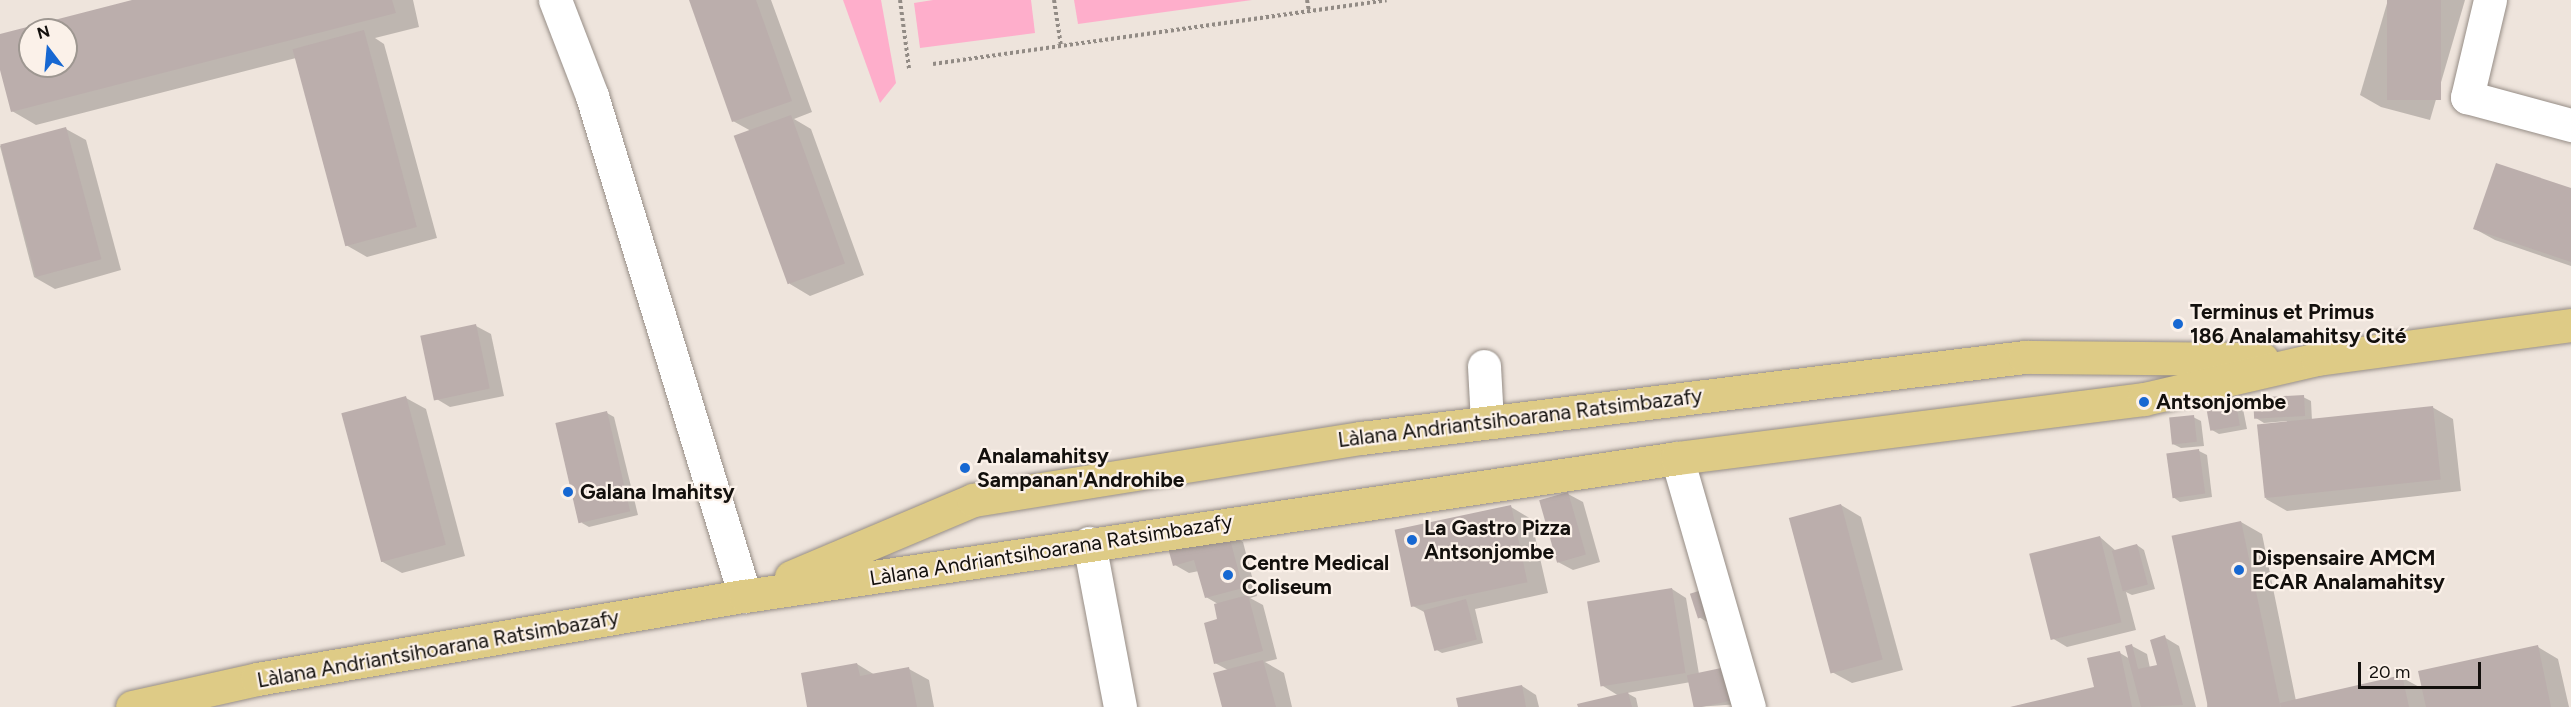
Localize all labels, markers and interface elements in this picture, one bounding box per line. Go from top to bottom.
north arrow [18,18,78,78]
text: N [35,21,52,43]
place label: Terminus et Primus 186 Analamahitsy Cité [2190,299,2406,349]
marker: Terminus et Primus 186 Analamahitsy Cité [2171,317,2185,331]
street label: Làlana Andriantsihoarana Ratsimbazafy [1336,383,1704,453]
place label: Antsonjombe [2156,389,2286,415]
marker: Antsonjombe [2137,395,2151,409]
place label: Analamahitsy Sampanan'Androhibe [977,443,1184,493]
marker: Analamahitsy Sampanan'Androhibe [958,461,972,475]
place label: Galana Imahitsy [580,479,735,505]
marker: Galana Imahitsy [561,485,575,499]
street label: Làlana Andriantsihoarana Ratsimbazafy [868,509,1234,591]
place label: La Gastro Pizza Antsonjombe [1424,515,1571,565]
marker: La Gastro Pizza Antsonjombe [1405,533,1419,547]
place label: Dispensaire AMCM ECAR Analamahitsy [2252,545,2445,595]
place label: Centre Medical Coliseum [1242,550,1389,600]
marker: Dispensaire AMCM ECAR Analamahitsy [2230,561,2248,579]
marker: Centre Medical Coliseum [1219,566,1237,584]
street label: Làlana Andriantsihoarana Ratsimbazafy [255,605,621,693]
scale bar [2361,650,2484,688]
text: 20 m [2369,661,2410,683]

